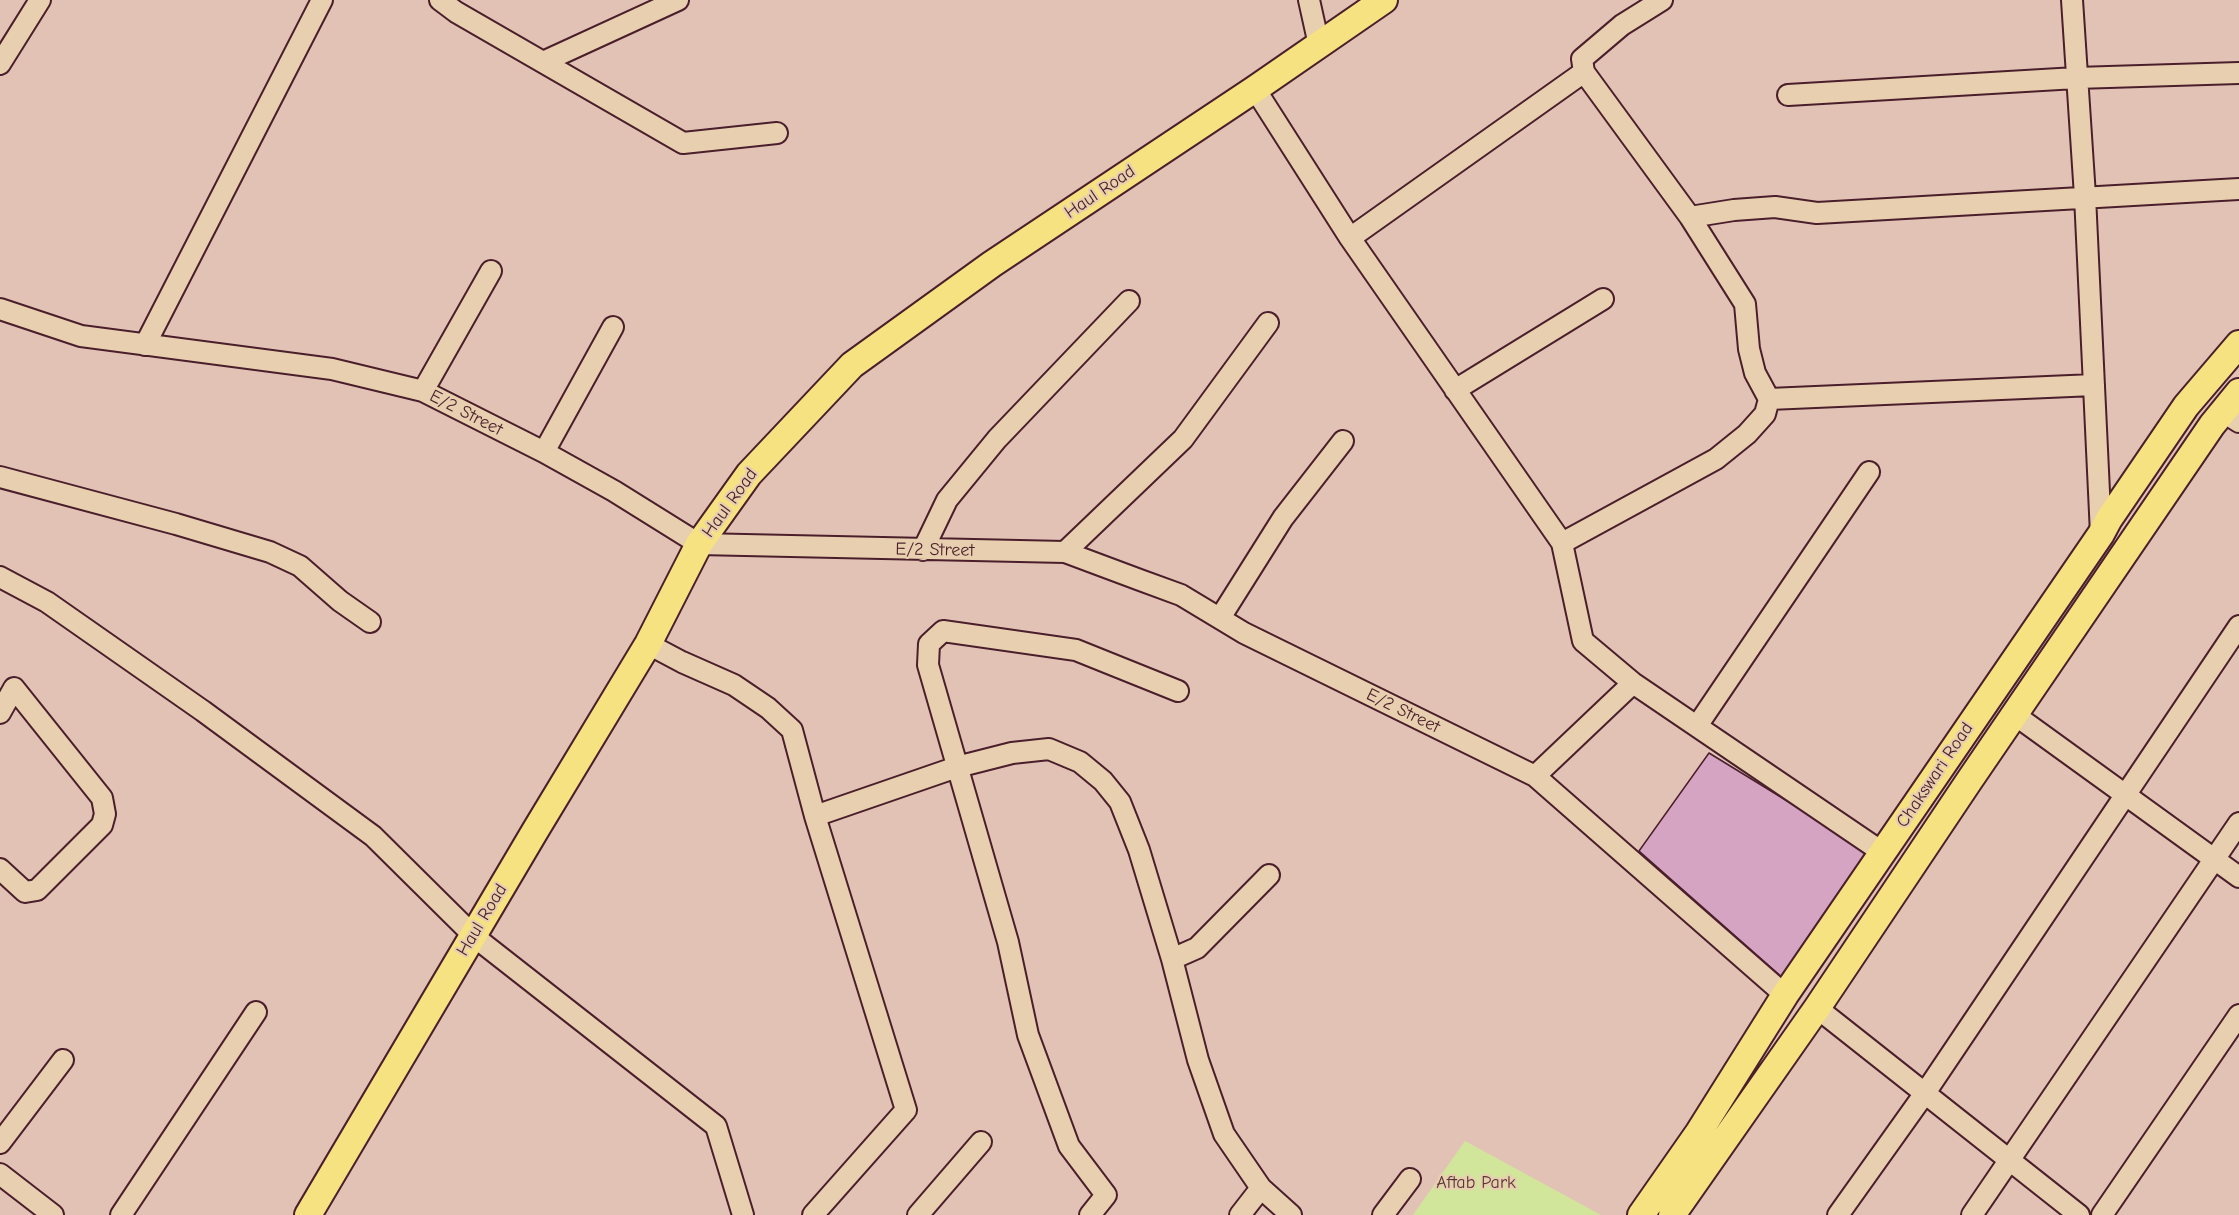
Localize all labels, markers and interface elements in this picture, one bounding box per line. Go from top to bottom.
street label: Haul Road [1061,161,1139,223]
street label: E/2 Street [426,385,506,441]
street label: Haul Road [698,464,762,542]
street label: E/2 Street [895,539,975,561]
street label: E/2 Street [1363,684,1443,738]
street label: Chakswari Road [1892,718,1978,832]
street label: Haul Road [452,880,512,960]
park label: Aftab Park [1436,1172,1516,1194]

